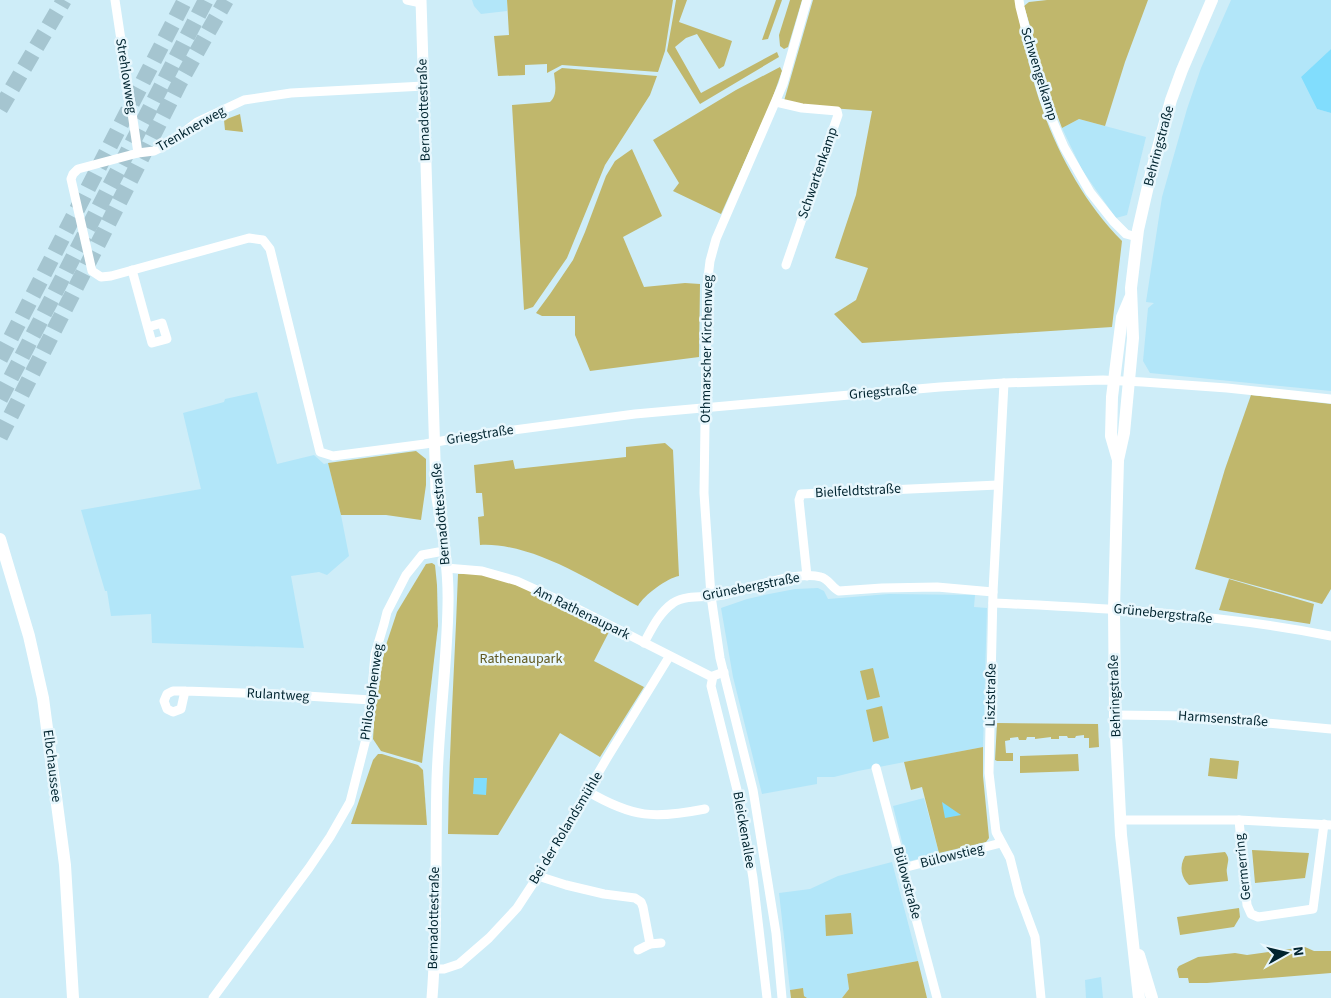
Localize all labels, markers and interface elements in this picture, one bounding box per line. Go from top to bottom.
street label: Schwengelkamp [1015,25,1063,123]
street label: Strehlowweg [110,37,142,115]
street label: Bernadottestraße [412,58,436,162]
street label: Trenknerweg [153,101,229,157]
street label: Behringstraße [1139,103,1179,189]
street label: Schwartenkamp [793,124,843,221]
street label: Othmarscher Kirchenweg [696,275,718,423]
street label: Griegstraße [848,379,918,405]
street label: Griegstraße [445,420,515,450]
street label: Bernadottestraße [427,462,455,566]
street label: Bielfeldtstraße [815,479,901,503]
street label: Grünebergstraße [700,568,802,606]
street label: Am Rathenaupark [530,581,634,645]
street label: Grünebergstraße [1113,599,1213,629]
street label: Philosophenweg [355,642,389,742]
park label: Rathenaupark [480,649,562,669]
street label: Behringstraße [1104,654,1126,738]
street label: Lisztstraße [980,663,1002,727]
street label: Rulantweg [246,683,310,707]
street label: Harmsenstraße [1177,706,1269,732]
street label: Elbchaussee [38,729,66,803]
street label: Bei der Rolandsmühle [524,768,608,888]
street label: Bleickenallee [727,790,761,870]
street label: Germerring [1230,833,1256,901]
street label: Bülowstieg [918,838,986,874]
street label: Bülowstraße [888,845,926,921]
street label: Bernadottestraße [423,866,445,970]
north arrow [1261,928,1311,978]
text: N [1287,945,1308,957]

